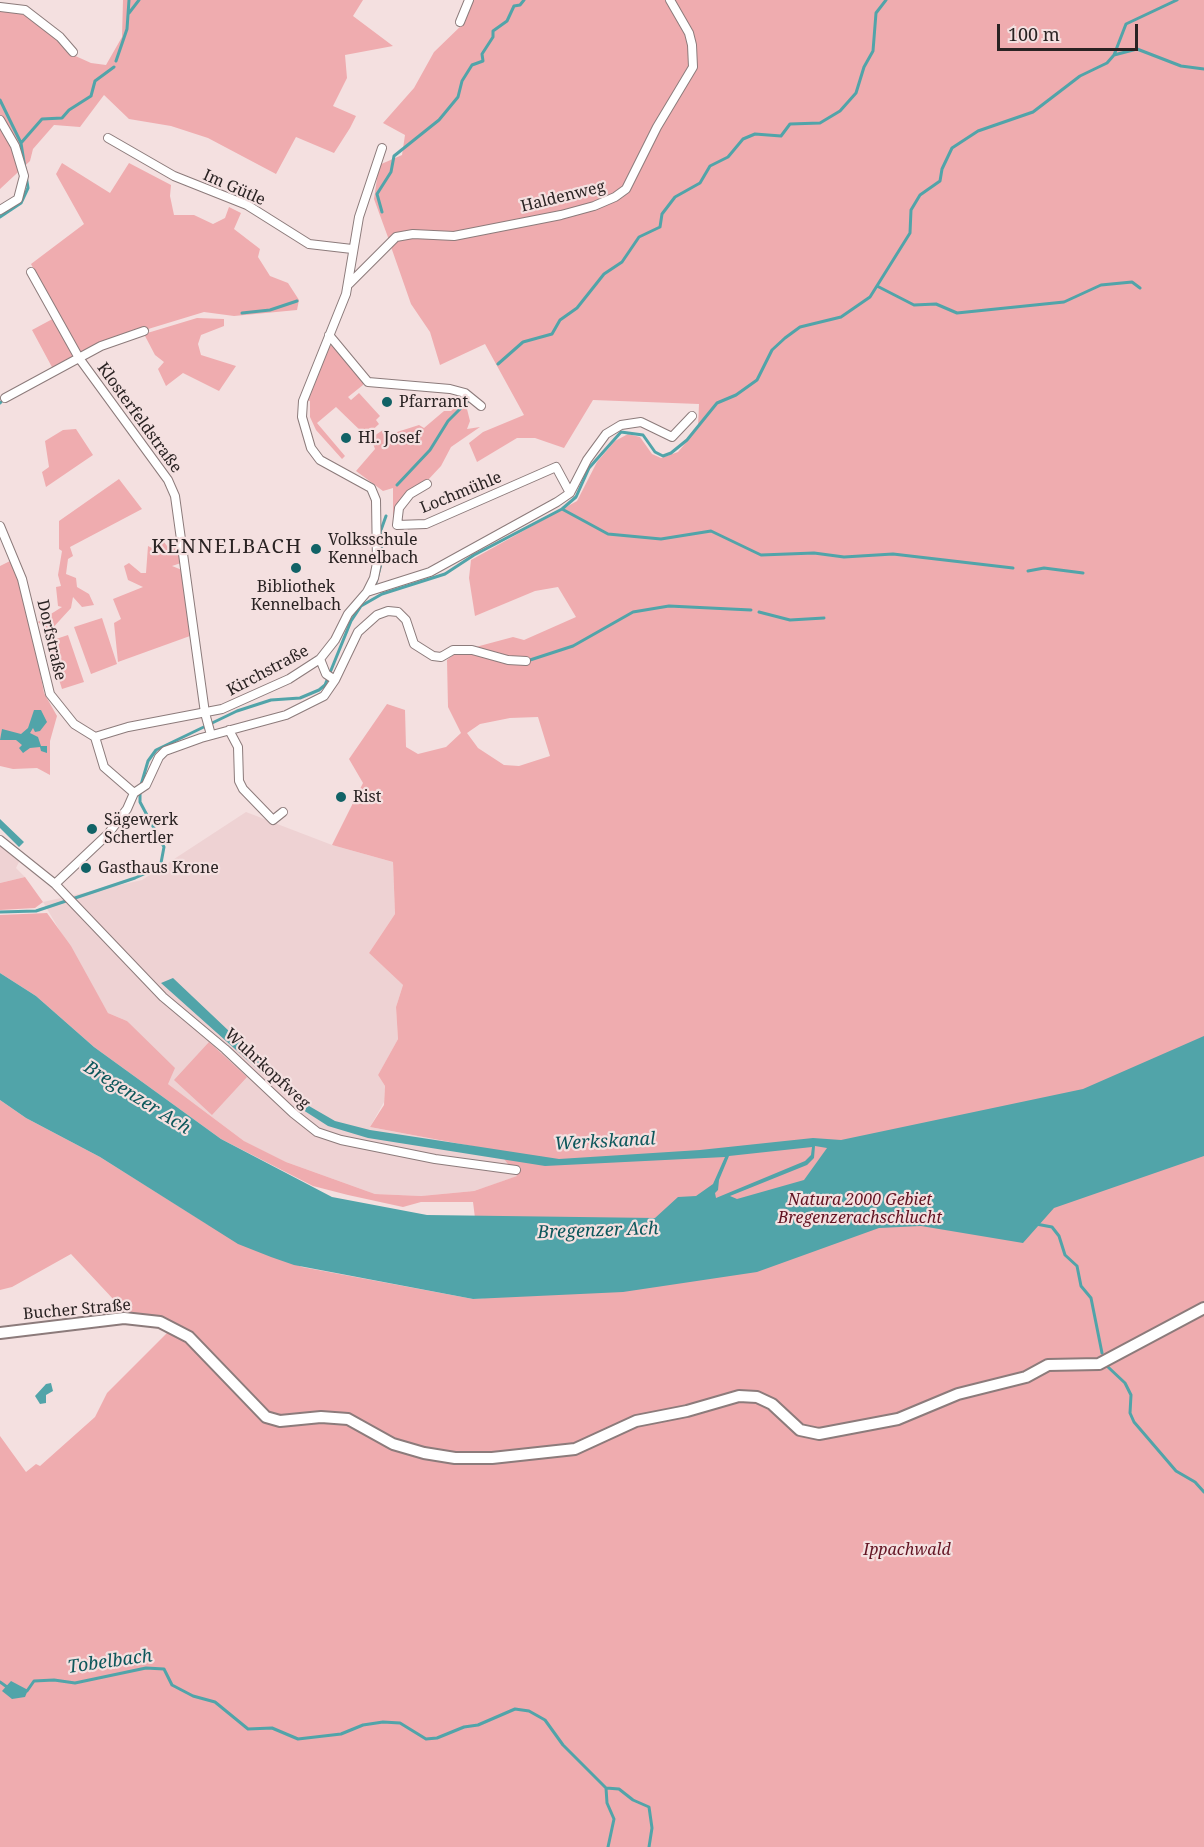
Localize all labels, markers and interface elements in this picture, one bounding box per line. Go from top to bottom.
scale bar [1000,12,1141,50]
text: 100 m [1008,22,1060,46]
street label: Im Gütle [200,166,268,210]
street label: Haldenweg [519,177,607,217]
street label: Klosterfeldstraße [93,359,185,477]
place label: Pfarramt [399,392,468,412]
marker: Pfarramt [380,395,394,409]
place label: Hl. Josef [358,428,420,448]
marker: Hl. Josef [339,431,353,445]
street label: Lochmühle [417,468,505,518]
place label: Volksschule Kennelbach [328,530,418,568]
district label: KENNELBACH [151,535,303,559]
marker: Volksschule Kennelbach [309,542,323,556]
marker: Bibliothek Kennelbach [289,561,303,575]
place label: Bibliothek Kennelbach [251,577,341,615]
street label: Dorfstraße [32,598,70,682]
street label: Kirchstraße [224,641,312,701]
place label: Rist [353,787,381,807]
marker: Rist [334,790,348,804]
place label: Sägewerk Schertler [104,810,178,848]
marker: Sägewerk Schertler [85,822,99,836]
place label: Gasthaus Krone [98,858,219,878]
marker: Gasthaus Krone [79,861,93,875]
street label: Wuhrkopfweg [220,1025,314,1113]
water label: Bregenzer Ach [80,1057,194,1139]
water label: Werkskanal [554,1129,656,1155]
park label: Natura 2000 Gebiet Bregenzerachschlucht [778,1190,942,1228]
water label: Bregenzer Ach [537,1218,659,1244]
street label: Bucher Straße [22,1296,132,1324]
park label: Ippachwald [863,1540,951,1560]
water label: Tobelbach [66,1645,154,1679]

